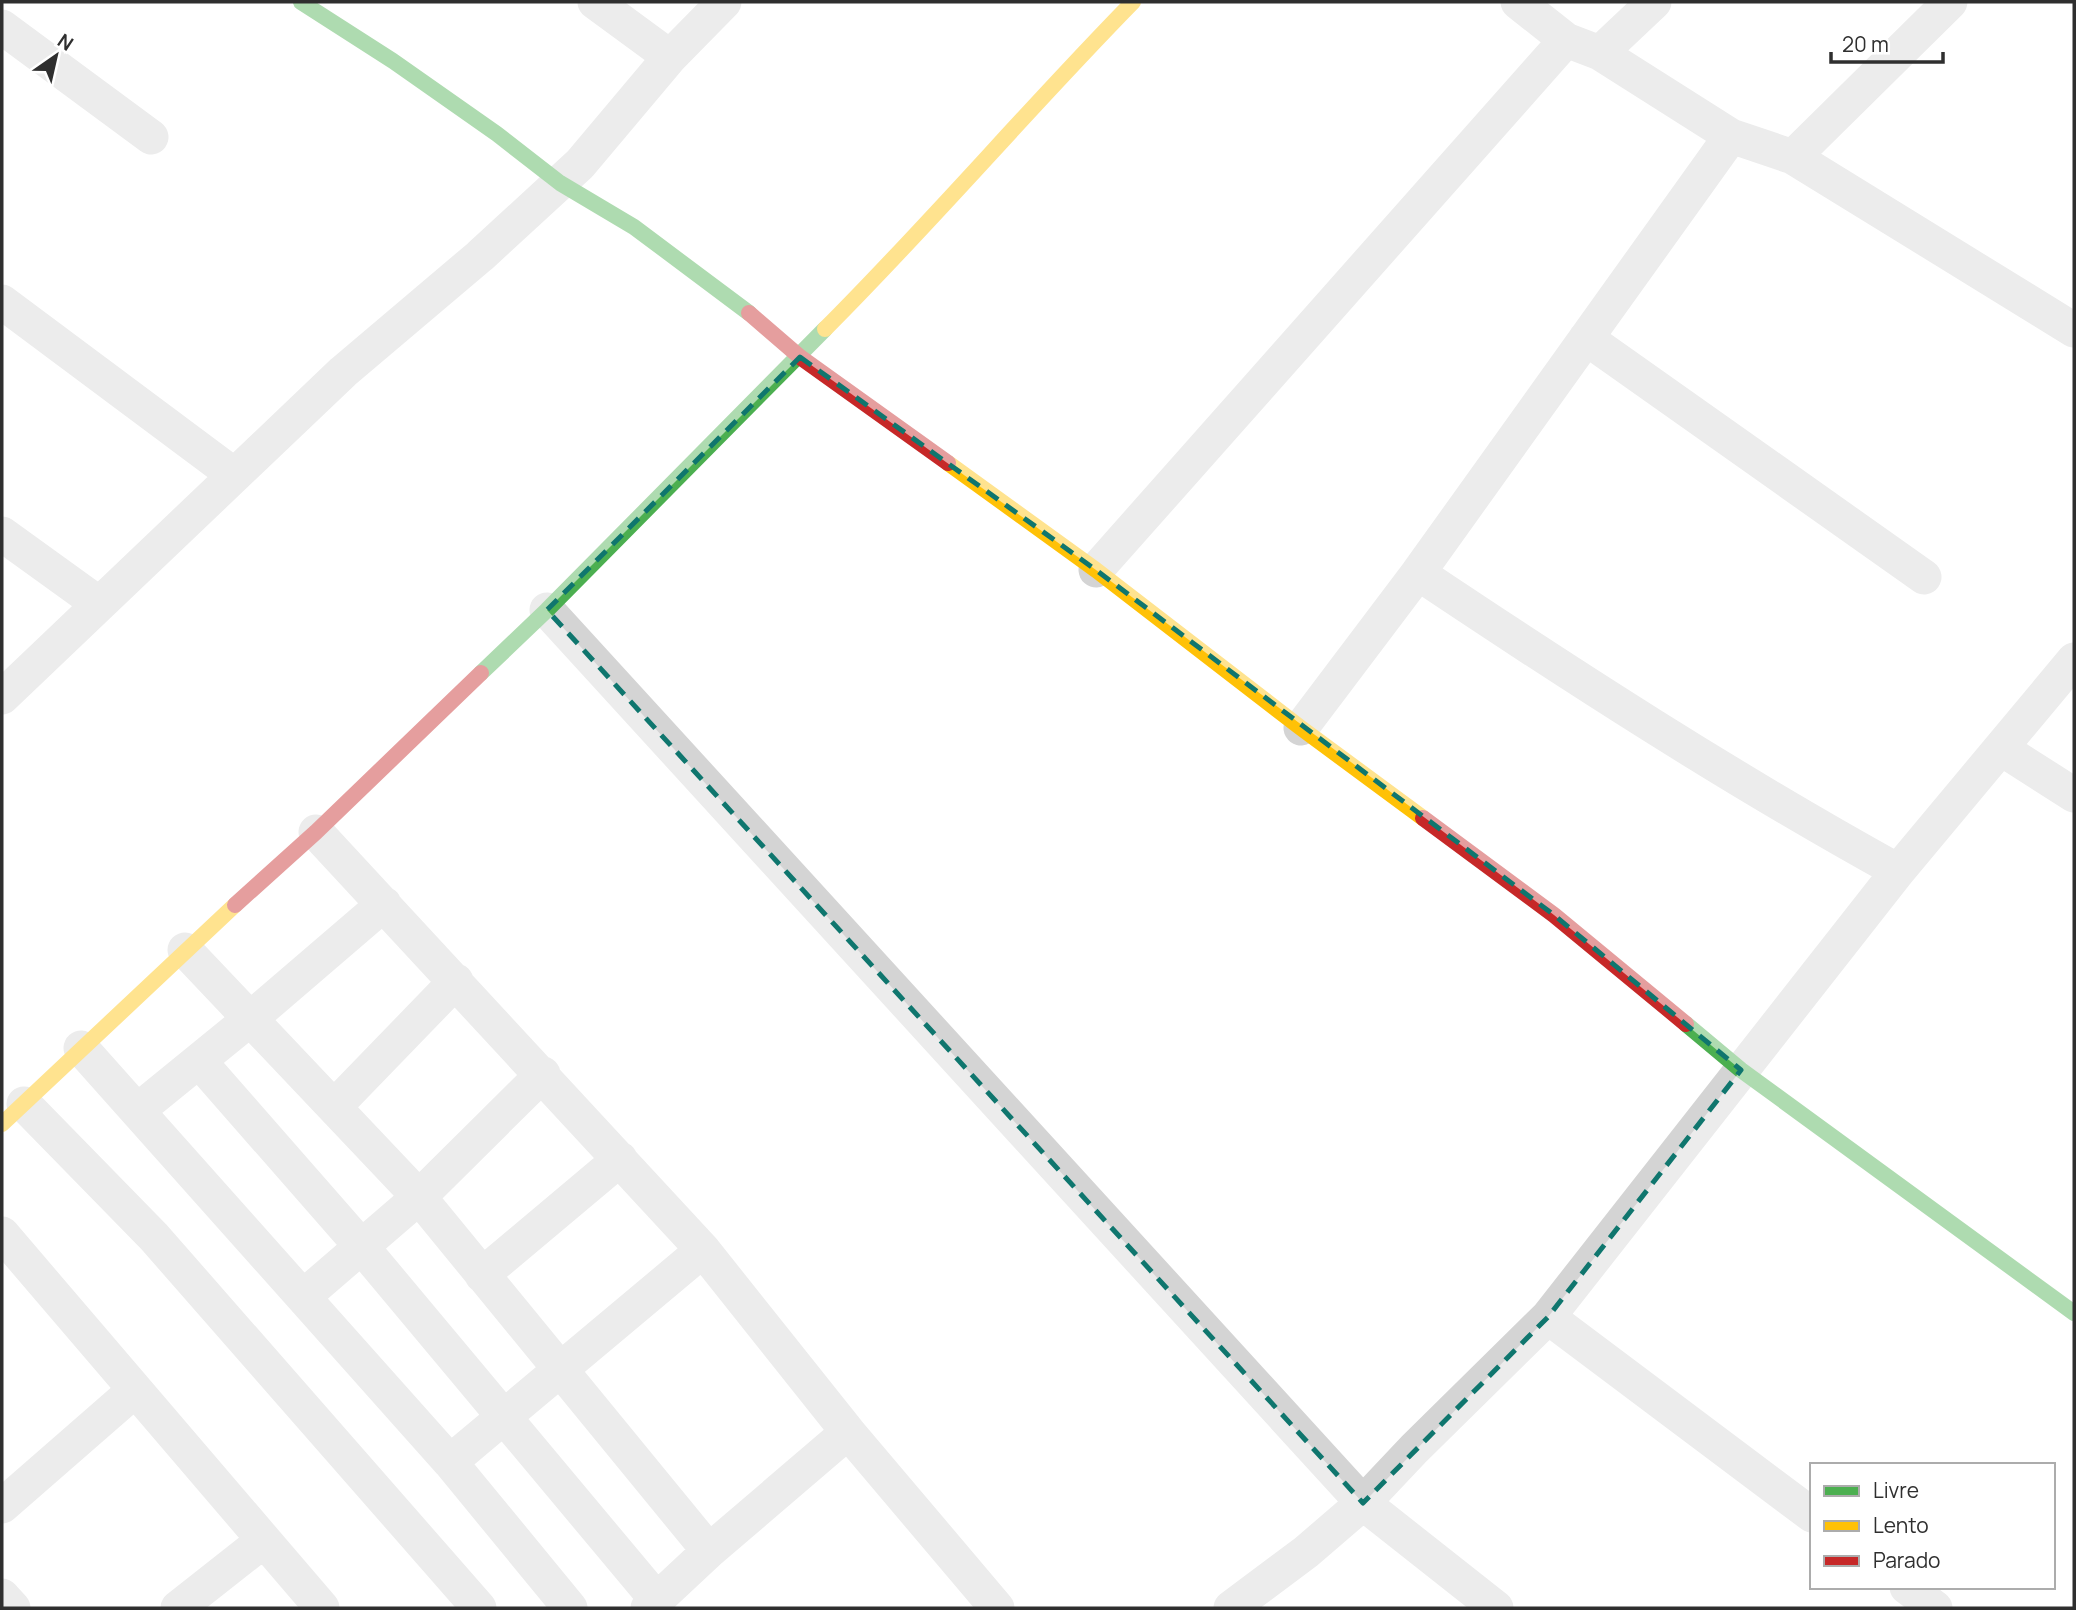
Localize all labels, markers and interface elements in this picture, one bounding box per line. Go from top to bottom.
north arrow [21,21,91,91]
scale bar [1831,21,1943,65]
text: N [53,27,78,57]
text: 20 m [1842,30,1889,58]
legend [1810,1463,2055,1589]
text: Livre [1873,1476,1919,1504]
text: Lento [1873,1511,1929,1539]
text: Parado [1873,1546,1941,1574]

